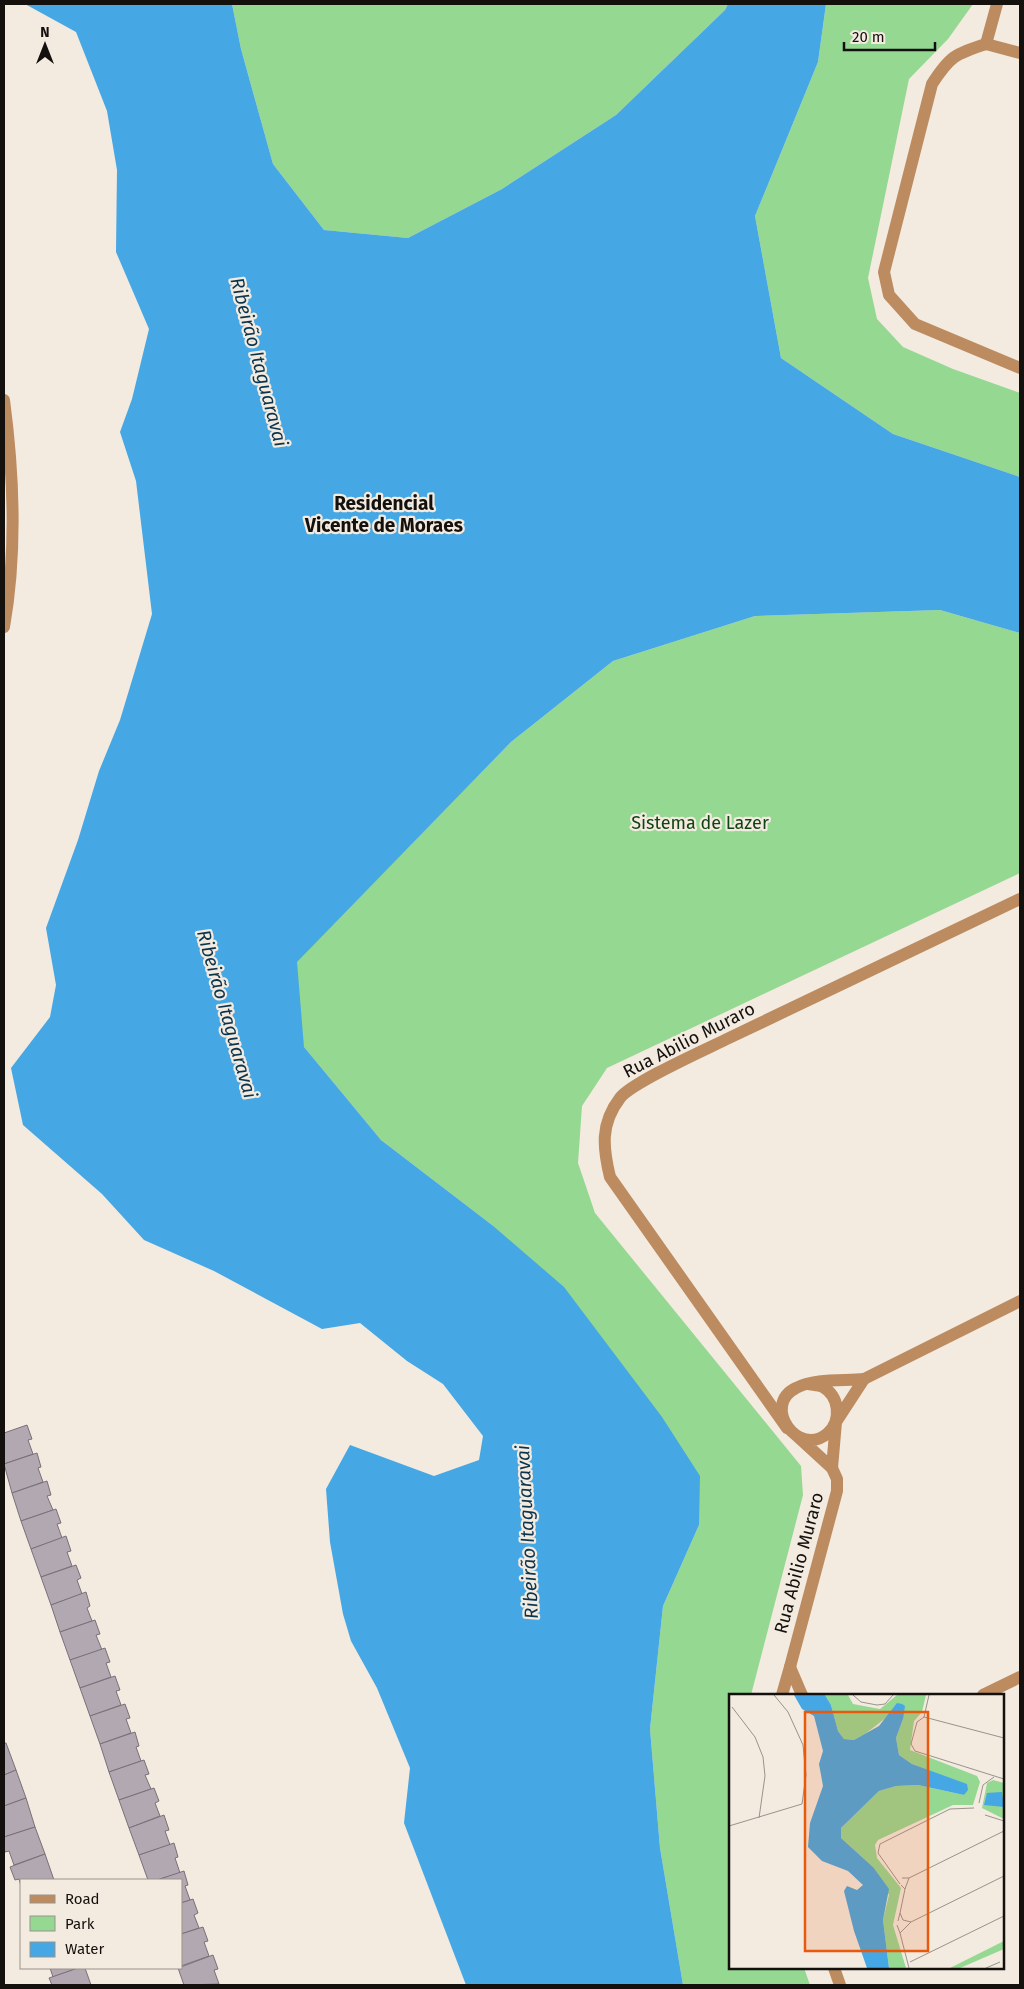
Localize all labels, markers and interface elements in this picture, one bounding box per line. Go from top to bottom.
north arrow [20,20,70,70]
scale bar [844,20,935,52]
text: N [40,24,50,41]
text: 20 m [852,28,885,46]
water label: Ribeirão Itaguaravai [225,275,293,450]
district label: Residencial Vicente de Moraes [304,492,463,537]
park label: Sistema de Lazer [631,812,769,834]
water label: Ribeirão Itaguaravai [192,927,262,1102]
street label: Rua Abilio Muraro [619,997,759,1083]
water label: Ribeirão Itaguaravai [511,1444,543,1620]
street label: Rua Abilio Muraro [770,1490,828,1636]
inset map [729,1694,1004,1969]
legend [20,1879,182,1969]
text: Road [65,1890,100,1908]
text: Park [65,1915,95,1933]
text: Water [65,1940,104,1958]

